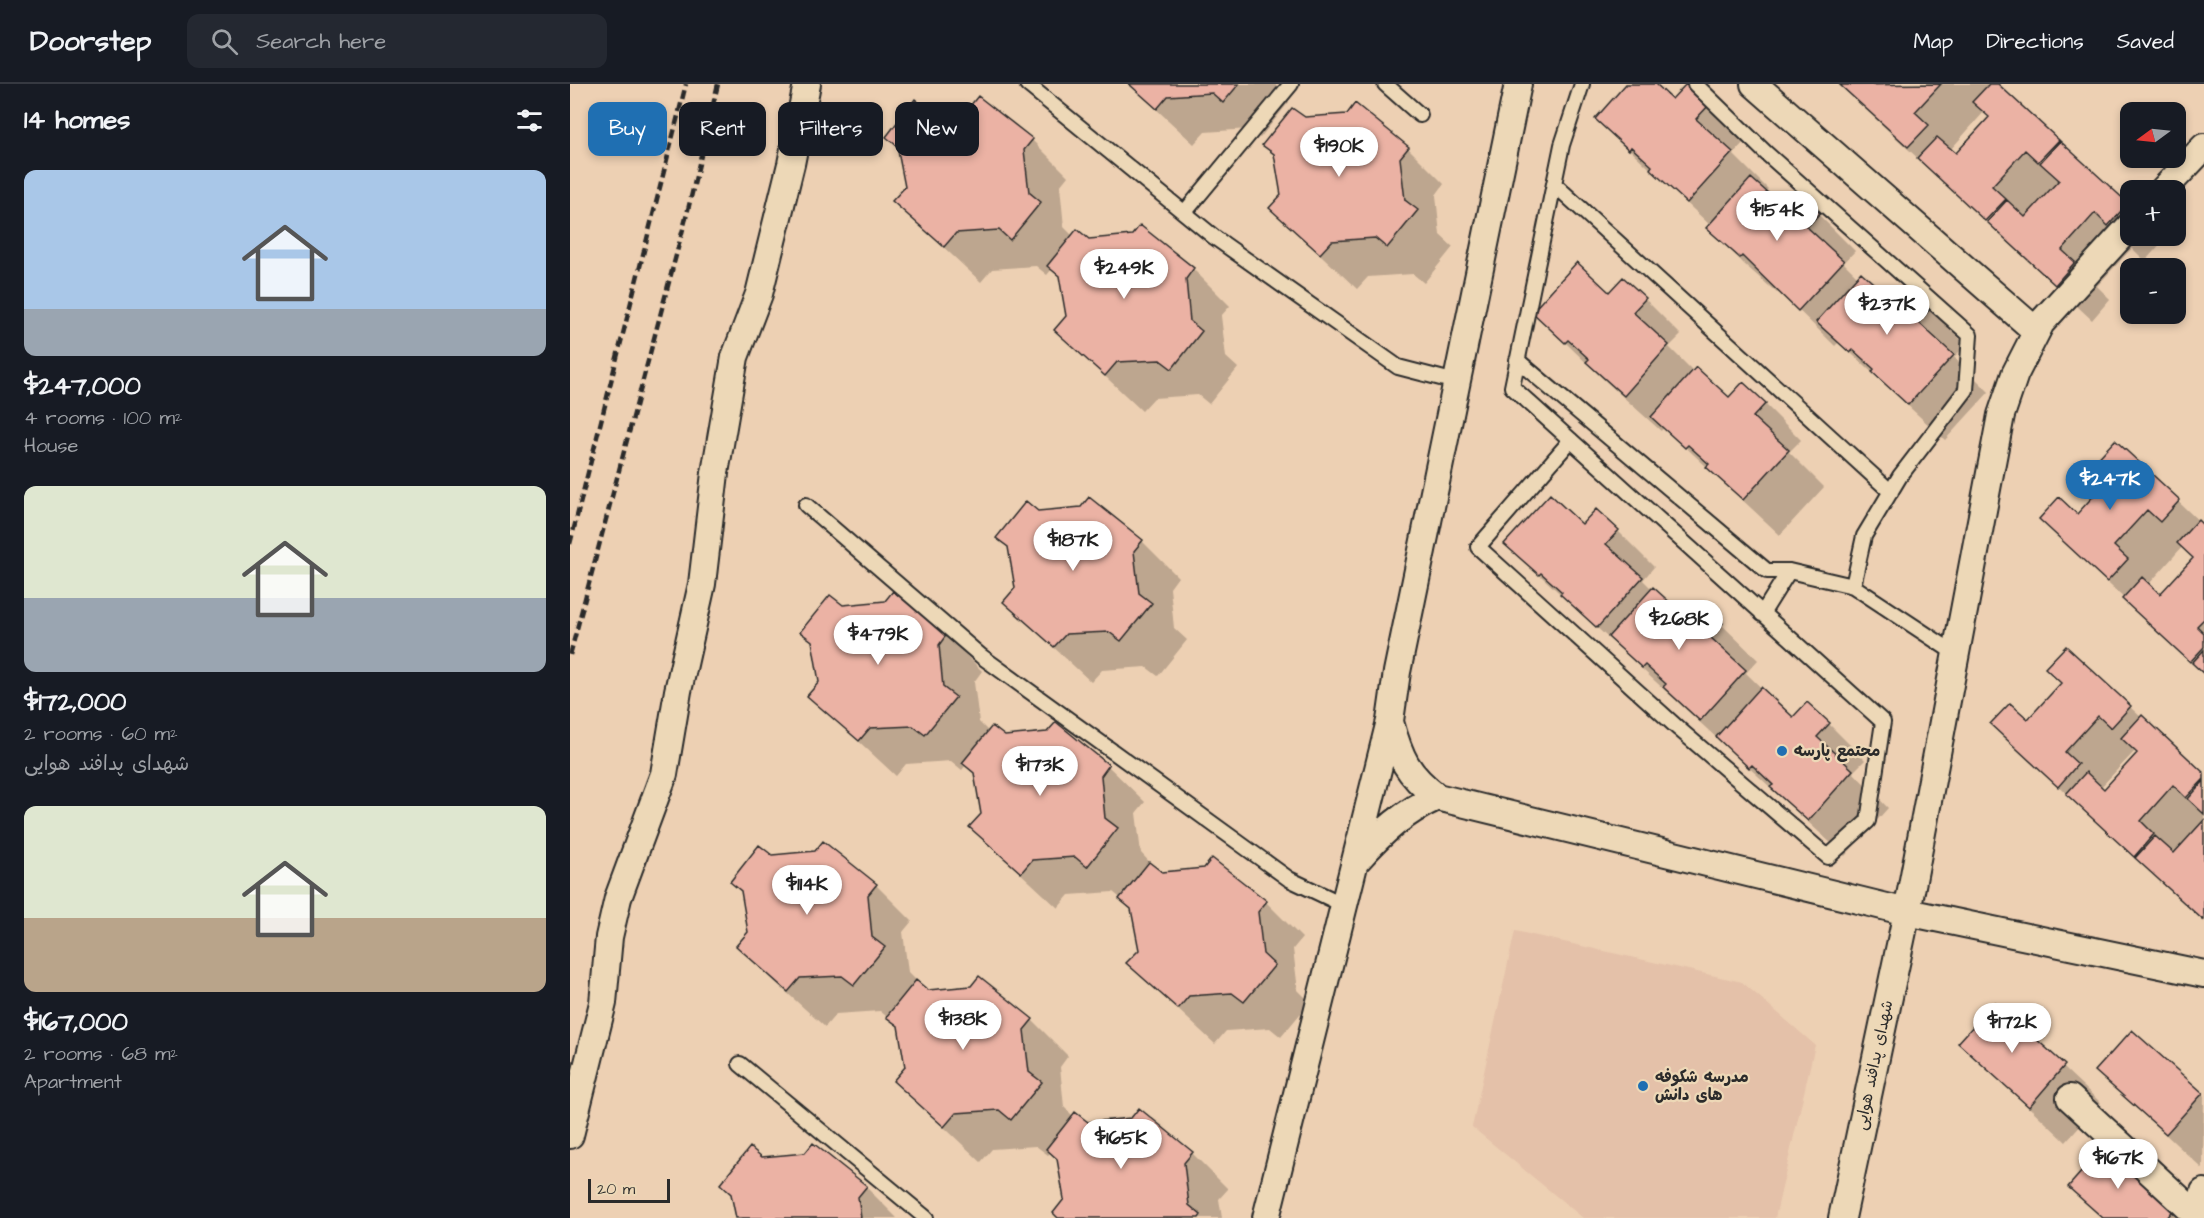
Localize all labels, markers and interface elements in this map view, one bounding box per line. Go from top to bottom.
search box [187,14,607,68]
text: Doorstep [30,22,151,61]
icon: search [208,25,241,58]
text: Search here [256,26,386,57]
text: Map [1913,27,1953,56]
text: Directions [1986,27,2084,56]
text: Saved [2117,27,2174,56]
text: 14 homes [24,102,130,138]
chip: Buy [588,102,667,156]
chip: Rent [679,102,766,156]
chip: Filters [778,102,883,156]
chip: New [895,102,979,156]
north arrow [2120,102,2186,168]
map controls [2120,102,2186,324]
icon: filters [513,104,546,137]
pin: $190K [1297,127,1381,178]
text: $190K [1314,132,1364,160]
button: + [2120,180,2186,246]
pin: $154K [1735,191,1819,242]
text: $154K [1750,196,1804,224]
icon: home [231,209,339,317]
pin: $249K [1082,249,1166,300]
text: $249K [1094,254,1154,282]
button: − [2120,258,2186,324]
pin: $237K [1845,285,1929,336]
text: $237K [1858,290,1916,318]
text: $247,000 [24,368,141,404]
text: 4 rooms · 100 m² [24,404,182,432]
text: House [24,432,78,460]
pin: $247K [2068,460,2152,511]
text: $247K [2080,465,2140,493]
pin: $187K [1031,521,1115,572]
icon: home [231,525,339,633]
text: $187K [1047,526,1099,554]
pin: $268K [1637,600,1721,651]
text: $268K [1649,605,1709,633]
pin: $479K [836,615,920,666]
text: $479K [848,620,908,648]
text: $172,000 [24,684,127,720]
text: 2 rooms · 60 m² [24,720,178,748]
place label: محتمع پارسه [1794,740,1880,762]
marker: محتمع پارسه [1775,744,1789,758]
pin: $173K [998,746,1082,797]
text: شهدای پدافند هوایی [24,750,189,778]
text: $173K [1016,751,1064,779]
icon: home [231,845,339,953]
pin: $114K [765,865,849,916]
text: $114K [786,870,828,898]
street label: شهدای پدافند هوایی [1850,998,1898,1132]
pin: $138K [921,1000,1005,1051]
pin: $172K [1970,1003,2054,1054]
text: $167,000 [24,1004,128,1040]
text: $138K [939,1005,987,1033]
text: $172K [1987,1008,2037,1036]
text: 2 rooms · 68 m² [24,1040,178,1068]
place label: مدرسه شکوفه های دانش [1655,1066,1749,1106]
text: Apartment [24,1068,122,1096]
marker: مدرسه شکوفه های دانش [1636,1079,1650,1093]
pin: $165K [1079,1119,1163,1170]
text: $165K [1095,1124,1147,1152]
pin: $167K [2076,1139,2160,1190]
text: $167K [2093,1144,2143,1172]
scale bar [588,1176,670,1204]
text: 20 m [597,1178,635,1200]

